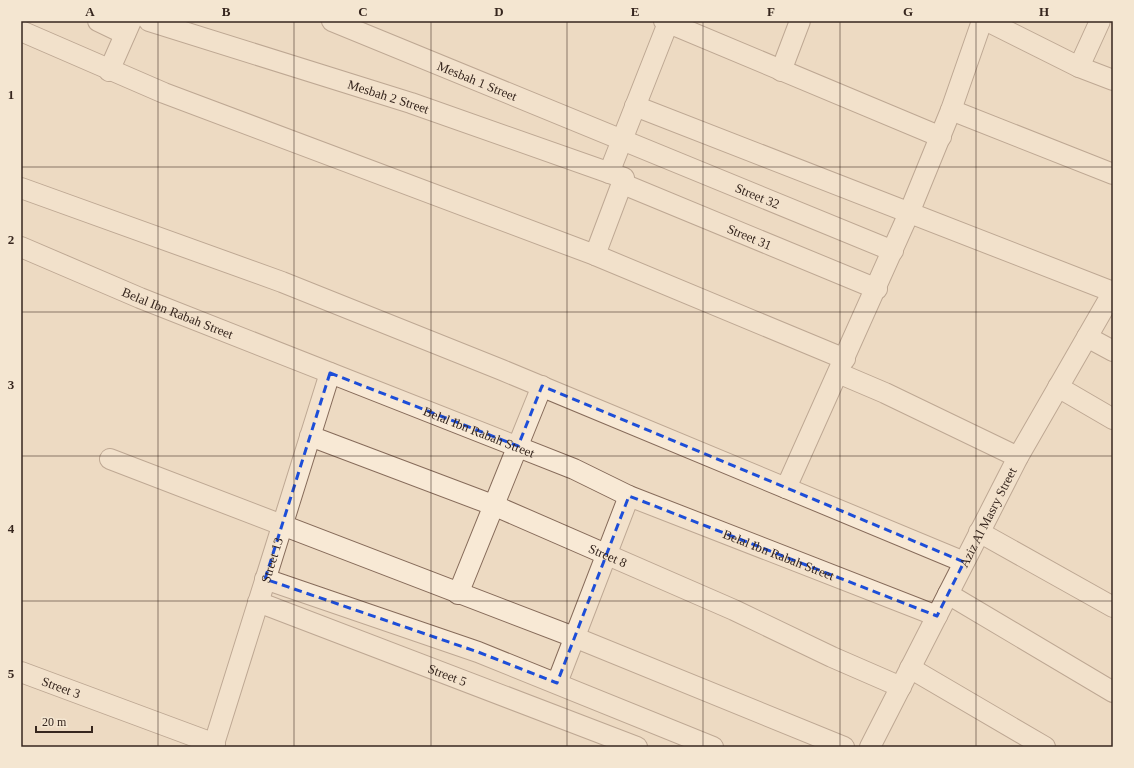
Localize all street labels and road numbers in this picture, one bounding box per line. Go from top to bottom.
street label: Mesbah 1 Street [435,58,519,104]
street label: Mesbah 2 Street [346,77,431,117]
street label: Street 32 [733,180,782,212]
street label: Street 31 [725,221,774,253]
street label: Belal Ibn Rabah Street [120,284,236,342]
street label: Belal Ibn Rabah Street [421,403,537,461]
street label: Aziz Al Masry Street [956,465,1020,570]
street label: Belal Ibn Rabah Street [721,526,837,583]
street label: Street 13 [258,536,286,585]
street label: Street 8 [586,541,629,570]
street label: Street 5 [426,661,469,689]
street label: Street 3 [40,673,83,701]

